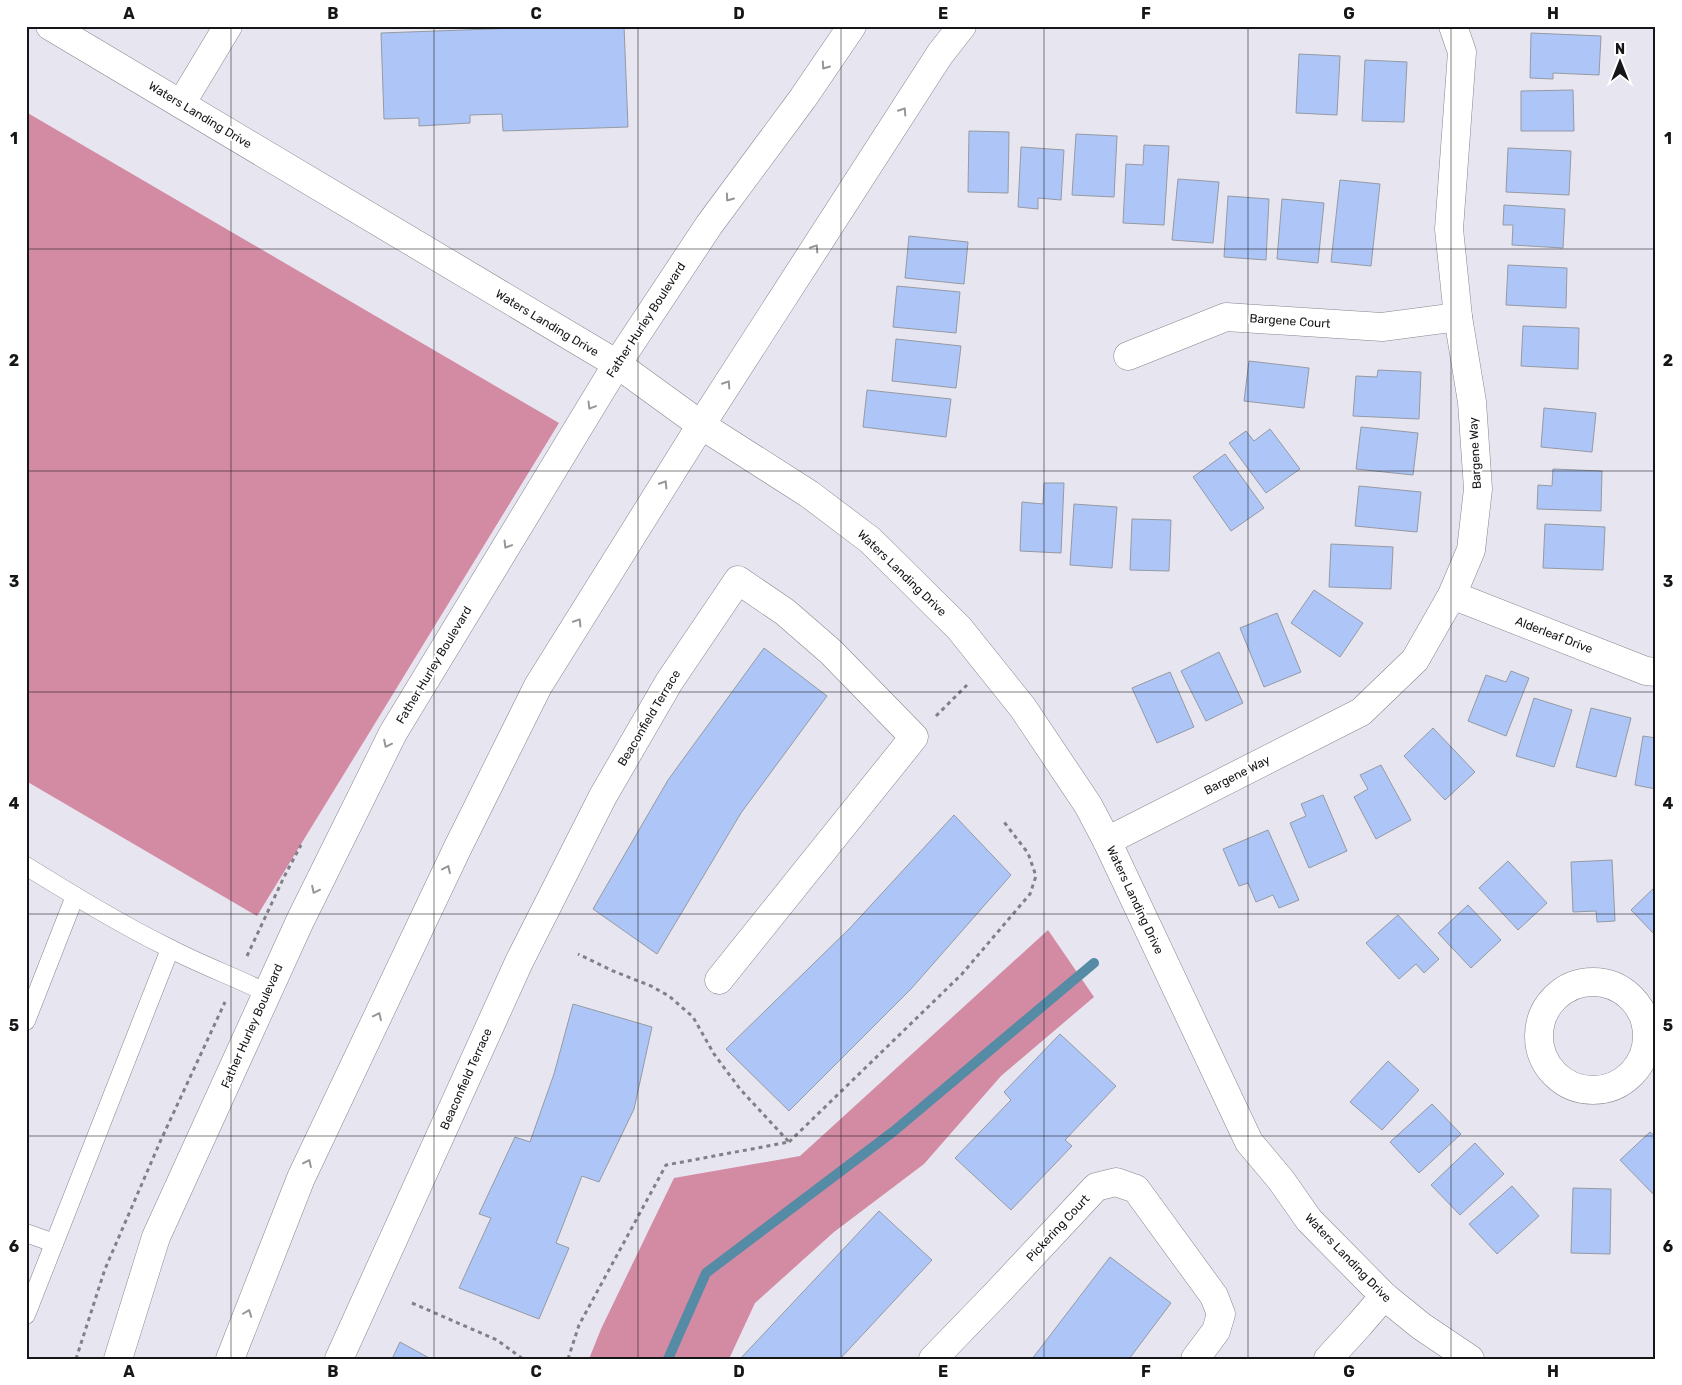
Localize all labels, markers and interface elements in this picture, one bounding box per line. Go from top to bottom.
text: A [123,4,135,23]
text: B [327,4,339,23]
text: C [530,4,542,23]
text: D [733,4,745,23]
text: E [938,4,948,23]
text: F [1141,4,1151,23]
text: G [1343,4,1355,23]
text: H [1547,4,1559,23]
north arrow [1594,38,1644,88]
text: N [1615,41,1625,58]
one-way arrow [822,61,831,70]
street label: Waters Landing Drive [146,79,254,152]
one-way arrow [897,108,906,117]
text: 1 [10,129,18,148]
text: 1 [1664,129,1672,148]
one-way arrow [726,192,735,202]
one-way arrow [809,244,818,253]
street label: Father Hurley Boulevard [604,260,688,380]
street label: Waters Landing Drive [493,287,601,360]
street label: Bargene Court [1249,311,1331,331]
text: 2 [9,351,19,370]
text: 2 [1663,351,1673,370]
one-way arrow [721,381,730,390]
one-way arrow [588,400,598,409]
street label: Bargene Way [1466,416,1484,489]
one-way arrow [657,481,667,490]
street label: Waters Landing Drive [855,527,949,619]
one-way arrow [504,539,514,548]
text: 3 [9,572,19,591]
text: 3 [1663,572,1673,591]
street label: Father Hurley Boulevard [393,604,475,726]
street label: Alderleaf Drive [1513,614,1595,656]
one-way arrow [571,619,581,628]
street label: Beaconfield Terrace [615,667,683,769]
one-way arrow [383,739,394,748]
street label: Bargene Way [1202,752,1273,798]
text: 4 [9,794,20,813]
text: 4 [1663,794,1674,813]
street label: Waters Landing Drive [1104,844,1166,957]
one-way arrow [441,865,452,874]
one-way arrow [311,885,321,894]
street label: Father Hurley Boulevard [218,962,286,1090]
one-way arrow [371,1012,382,1021]
text: 5 [9,1016,19,1035]
text: 5 [1663,1016,1673,1035]
street label: Beaconfield Terrace [437,1026,495,1132]
one-way arrow [302,1159,312,1168]
street label: Pickering Court [1024,1192,1093,1264]
street label: Waters Landing Drive [1302,1211,1394,1305]
text: 6 [9,1237,19,1256]
text: 6 [1663,1237,1673,1256]
one-way arrow [242,1310,252,1318]
text: A [123,1362,135,1381]
text: B [327,1362,339,1381]
text: C [530,1362,542,1381]
text: D [733,1362,745,1381]
text: E [938,1362,948,1381]
text: F [1141,1362,1151,1381]
text: G [1343,1362,1355,1381]
text: H [1547,1362,1559,1381]

